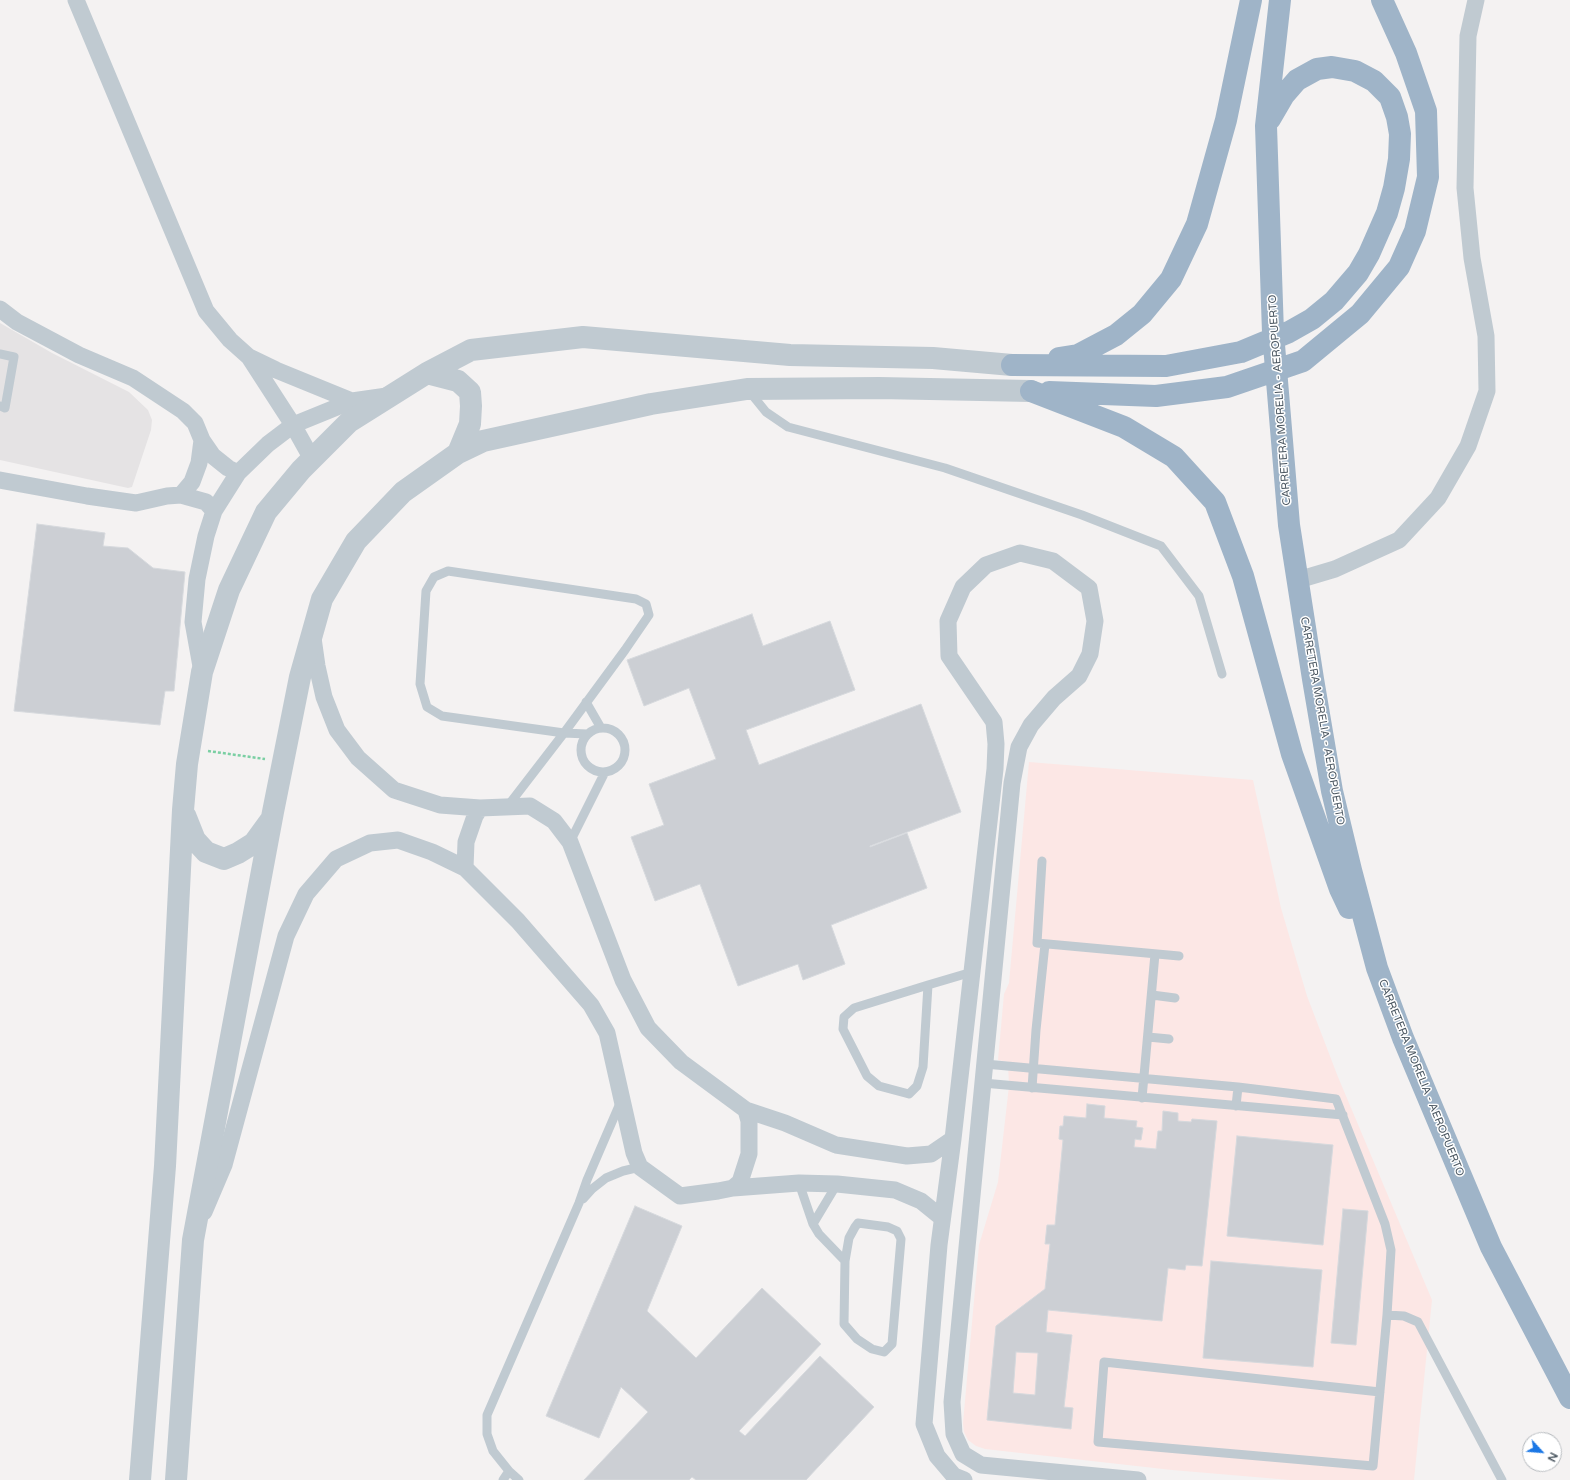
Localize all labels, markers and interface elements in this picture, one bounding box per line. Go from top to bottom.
street label: CARRETERA MORELIA - AEROPUERTO [1266,294,1294,506]
street label: CARRETERA MORELIA - AEROPUERTO [1297,616,1347,826]
street label: CARRETERA MORELIA - AEROPUERTO [1375,978,1467,1178]
north arrow [1522,1432,1562,1472]
text: N [1545,1450,1560,1464]

